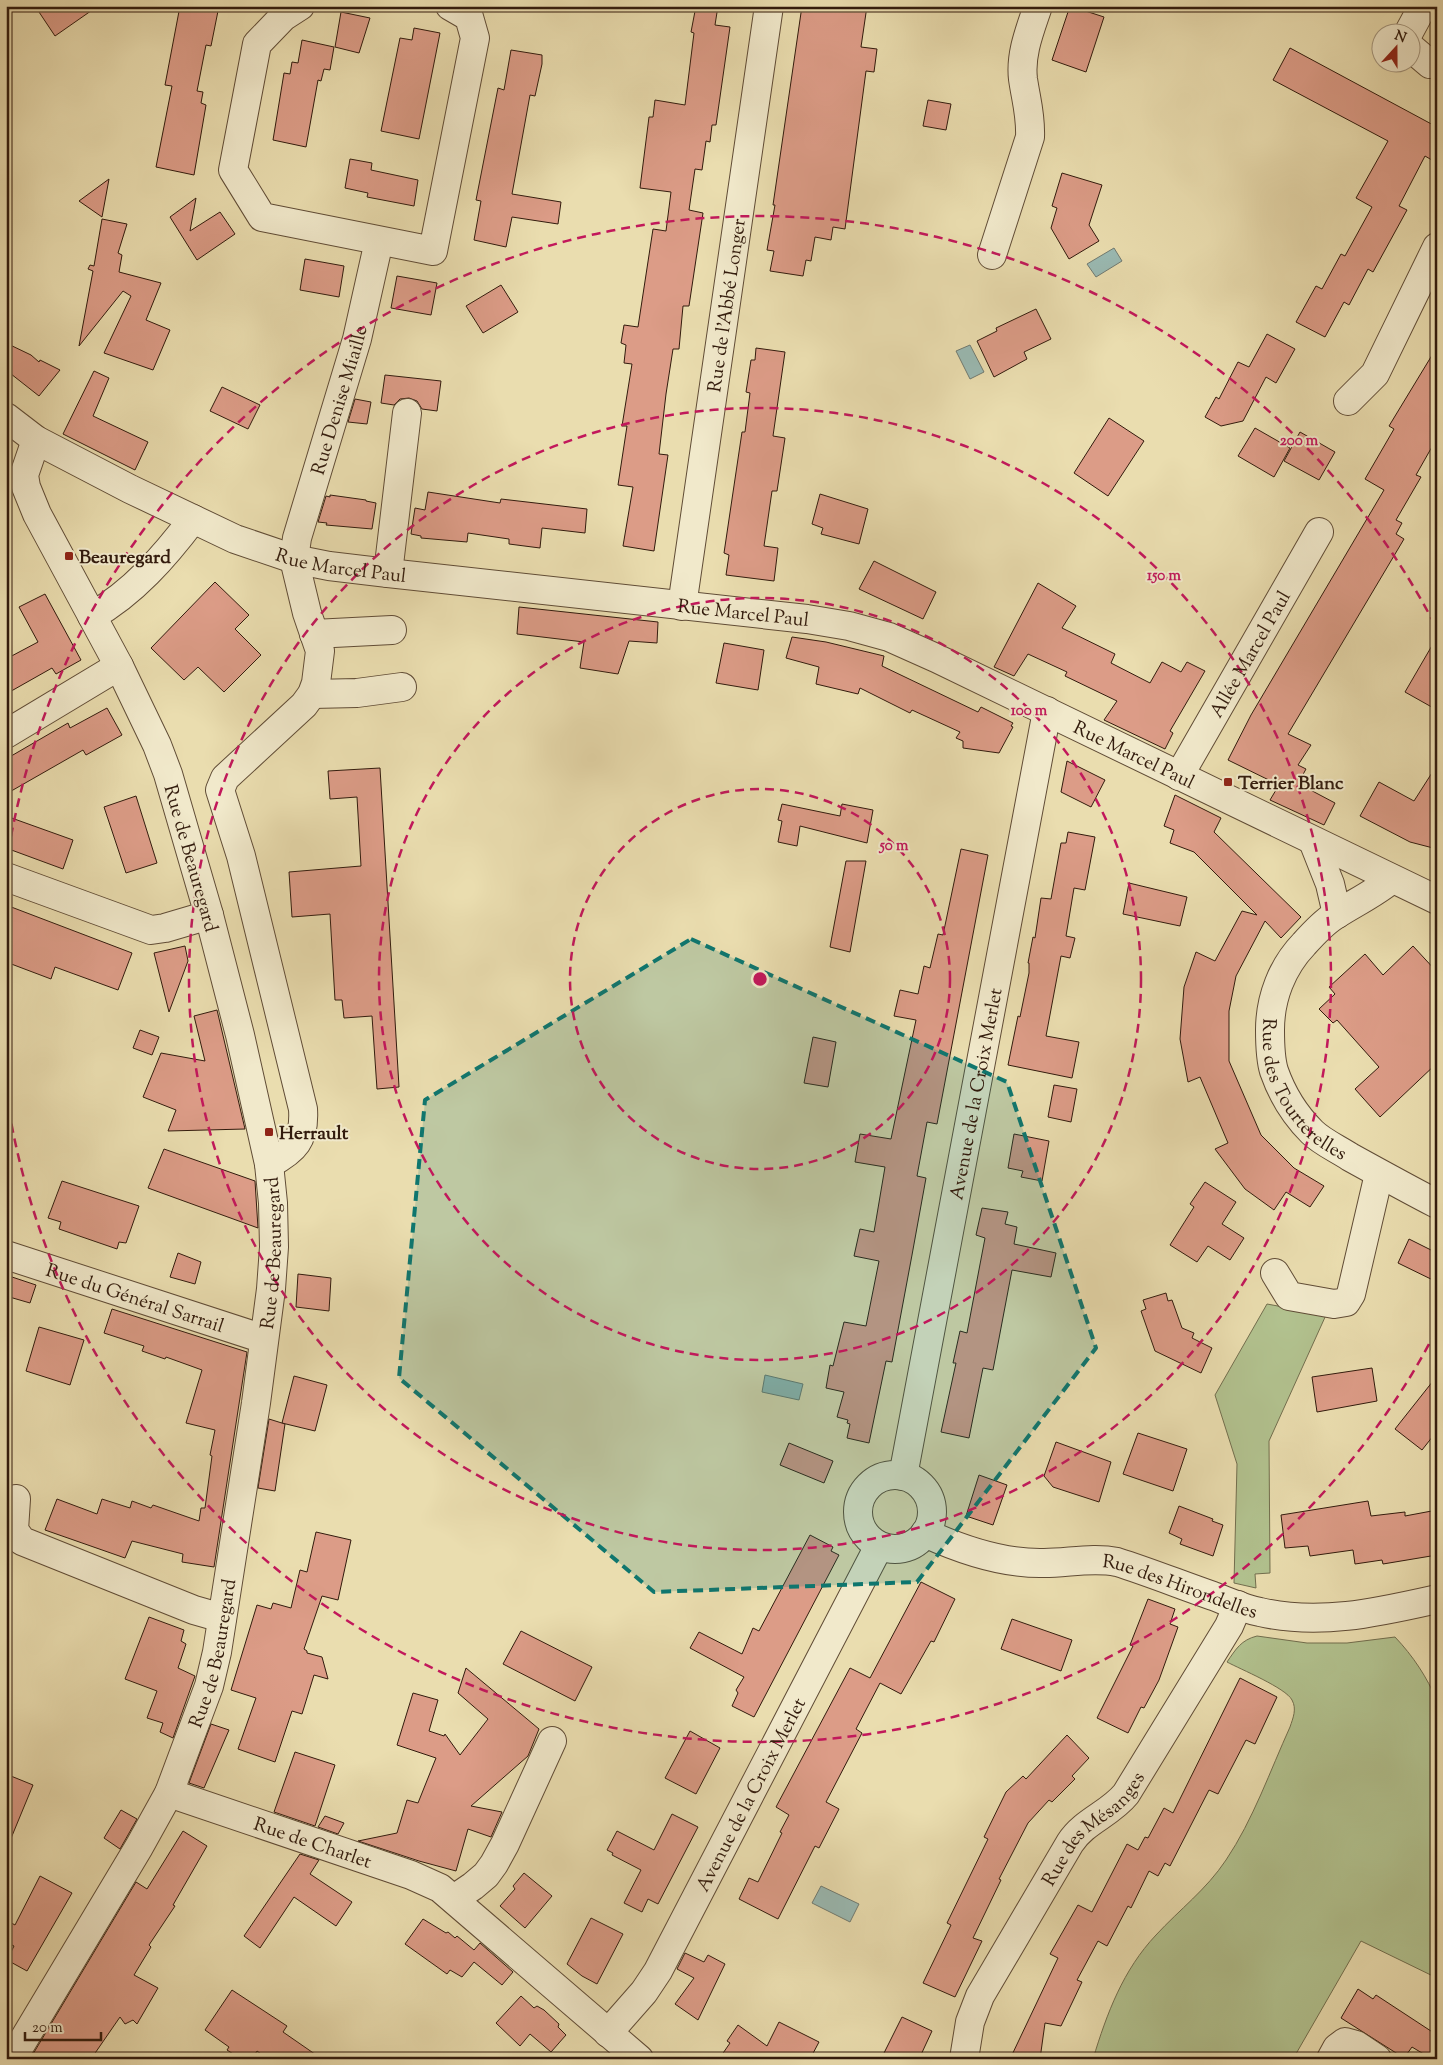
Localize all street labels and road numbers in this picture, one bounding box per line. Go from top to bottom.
street label: Rue de l’Abbé Longer [702,217,754,394]
street label: Rue Denise Miaille [306,323,376,478]
street label: Rue Marcel Paul [271,543,408,591]
street label: Allée Marcel Paul [1204,586,1299,724]
street label: Rue Marcel Paul [676,594,810,635]
street label: Rue Marcel Paul [1068,715,1199,797]
street label: Rue de Beauregard [156,782,224,936]
street label: Avenue de la Croix Merlet [944,985,1011,1202]
street label: Rue des Tourterelles [1254,1018,1351,1168]
street label: Rue de Beauregard [255,1175,290,1331]
street label: Rue du Général Sarrail [42,1258,227,1341]
street label: Rue des Hirondelles [1101,1549,1260,1627]
street label: Rue de Beauregard [184,1577,244,1732]
street label: Avenue de la Croix Merlet [691,1693,814,1897]
street label: Rue des Mésanges [1037,1767,1153,1892]
street label: Rue de Charlet [250,1812,375,1877]

